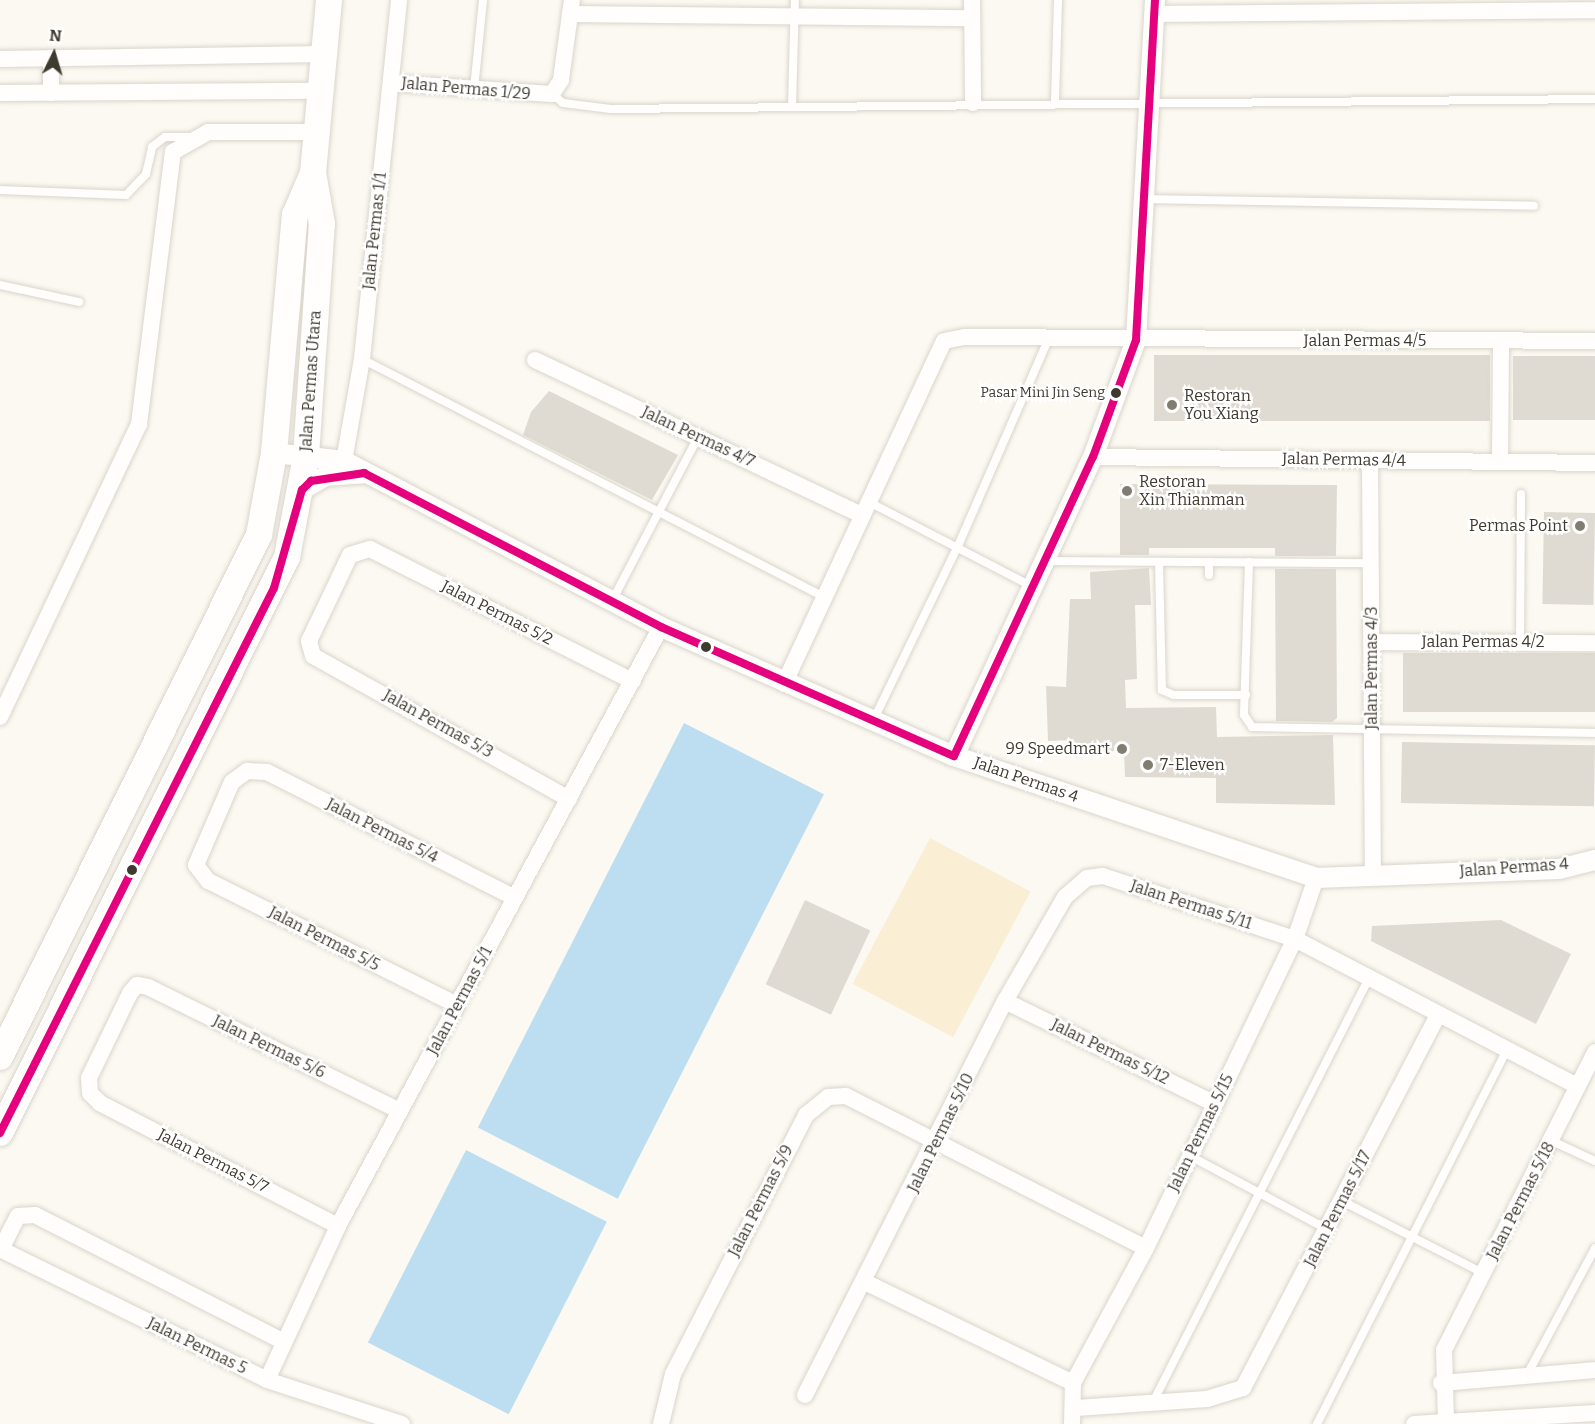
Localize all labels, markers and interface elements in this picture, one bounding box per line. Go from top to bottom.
north arrow [24,24,84,84]
text: N [49,26,63,46]
street label: Jalan Permas 1/29 [401,74,531,104]
street label: Jalan Permas 1/1 [359,171,391,291]
street label: Jalan Permas Utara [296,310,326,452]
street label: Jalan Permas 4/5 [1304,331,1426,351]
place label: Pasar Mini Jin Seng [981,385,1105,401]
place label: Restoran You Xiang [1184,386,1259,424]
marker: Pasar Mini Jin Seng [1110,387,1122,399]
marker: Restoran You Xiang [1165,398,1179,412]
street label: Jalan Permas 4/7 [639,402,757,472]
street label: Jalan Permas 4/4 [1282,449,1406,471]
place label: Restoran Xin Thianman [1139,472,1245,510]
marker: Restoran Xin Thianman [1120,484,1134,498]
place label: Permas Point [1469,516,1568,536]
marker: Permas Point [1573,519,1587,533]
street label: Jalan Permas 5/2 [438,577,556,649]
street label: Jalan Permas 4/3 [1362,606,1382,730]
street label: Jalan Permas 4/2 [1421,632,1545,652]
unlabelled marker [700,641,712,653]
street label: Jalan Permas 5/3 [380,686,496,762]
place label: 99 Speedmart [1006,739,1110,759]
marker: 99 Speedmart [1115,742,1129,756]
street label: Jalan Permas 4 [971,753,1081,807]
place label: 7-Eleven [1160,755,1225,775]
marker: 7-Eleven [1141,758,1155,772]
street label: Jalan Permas 5/4 [323,795,441,867]
street label: Jalan Permas 4 [1459,855,1569,881]
unlabelled marker [126,864,138,876]
street label: Jalan Permas 5/11 [1128,876,1254,934]
street label: Jalan Permas 5/5 [265,903,383,975]
street label: Jalan Permas 5/1 [423,944,497,1058]
street label: Jalan Permas 5/6 [210,1011,328,1083]
street label: Jalan Permas 5/12 [1048,1015,1172,1089]
street label: Jalan Permas 5/10 [904,1070,978,1196]
street label: Jalan Permas 5/15 [1164,1071,1238,1195]
street label: Jalan Permas 5/7 [154,1125,272,1197]
street label: Jalan Permas 5/18 [1483,1139,1559,1263]
street label: Jalan Permas 5/9 [725,1142,797,1260]
street label: Jalan Permas 5/17 [1300,1148,1376,1270]
street label: Jalan Permas 5 [144,1314,250,1378]

